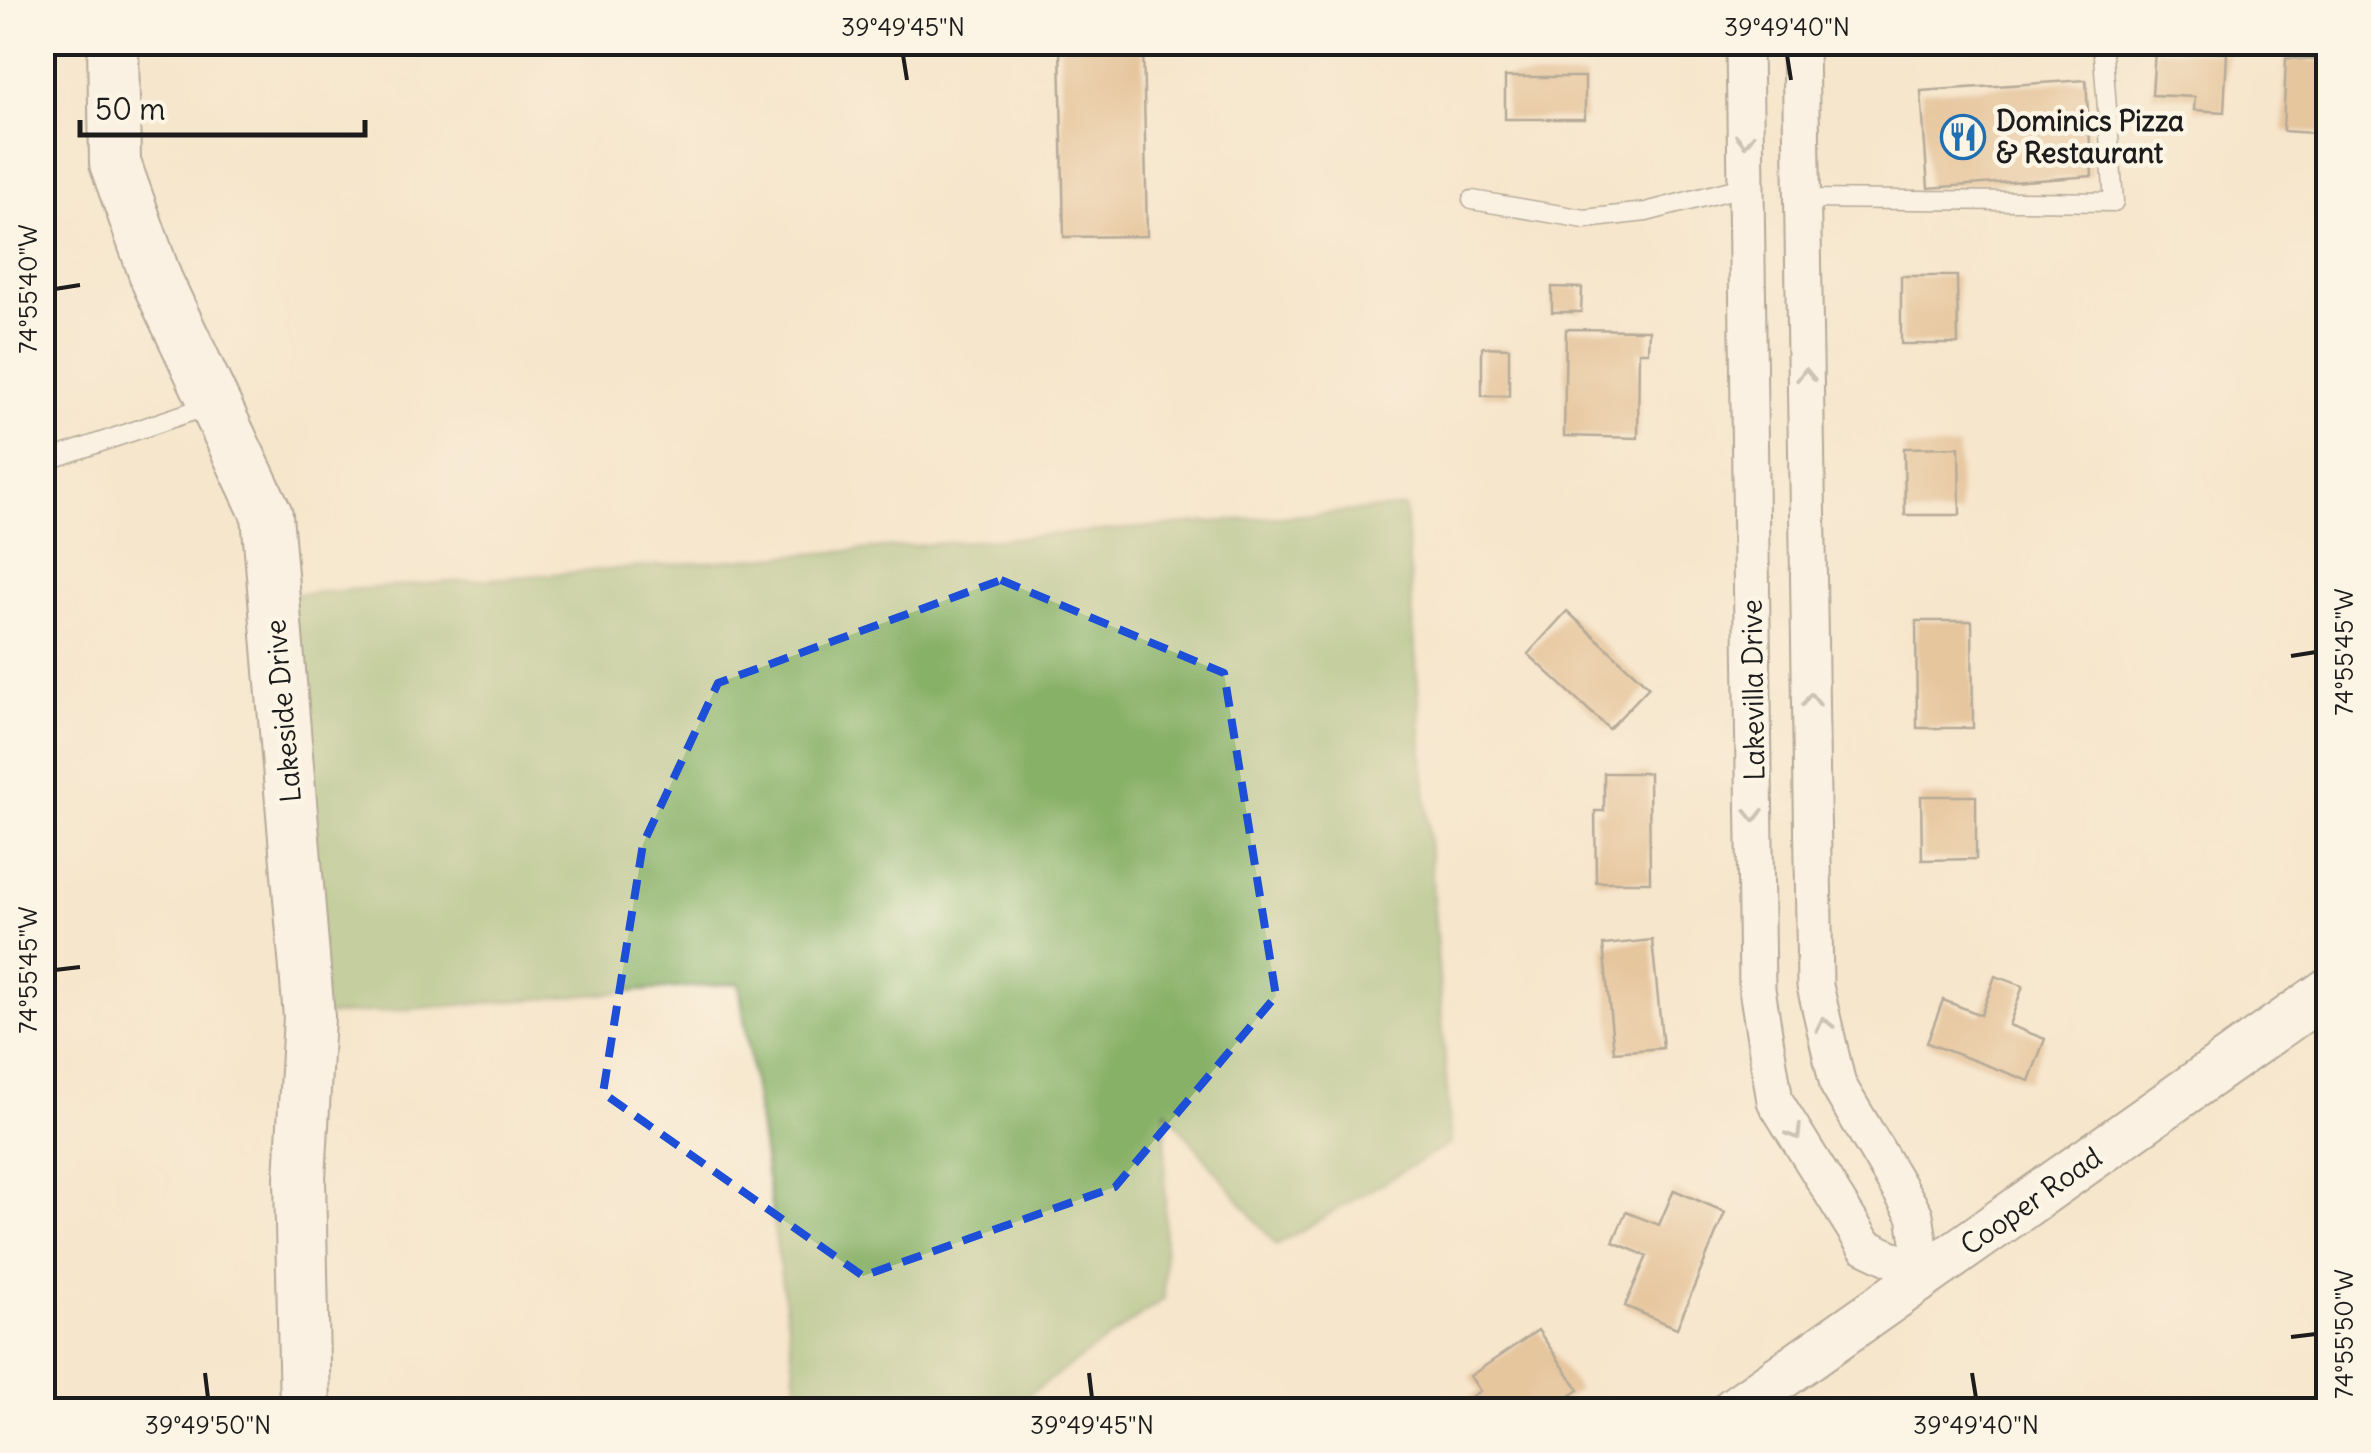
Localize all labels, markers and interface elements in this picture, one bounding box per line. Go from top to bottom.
text: 39°49'45"N [841,11,965,43]
text: 39°49'40"N [1724,11,1850,43]
scale bar [80,75,365,137]
text: 50 m [95,90,165,128]
place label: Dominics Pizza & Restaurant [1996,103,2184,171]
restaurant icon: Dominics Pizza & Restaurant [1940,114,1986,160]
one-way arrow [1734,132,1756,148]
text: 74°55'40"W [12,224,44,354]
one-way arrow [1795,367,1816,383]
text: 74°55'45"W [2328,588,2360,716]
street label: Lakevilla Drive [1733,599,1773,781]
street label: Lakeside Drive [257,618,309,804]
one-way arrow [1800,691,1821,707]
one-way arrow [1744,807,1765,823]
text: 74°55'45"W [12,906,44,1034]
one-way arrow [1815,1016,1836,1033]
one-way arrow [1782,1122,1801,1140]
street label: Cooper Road [1953,1139,2109,1263]
text: 74°55'50"W [2328,1269,2360,1399]
text: 39°49'50"N [145,1409,271,1441]
text: 39°49'45"N [1030,1409,1154,1441]
text: 39°49'40"N [1913,1409,2039,1441]

